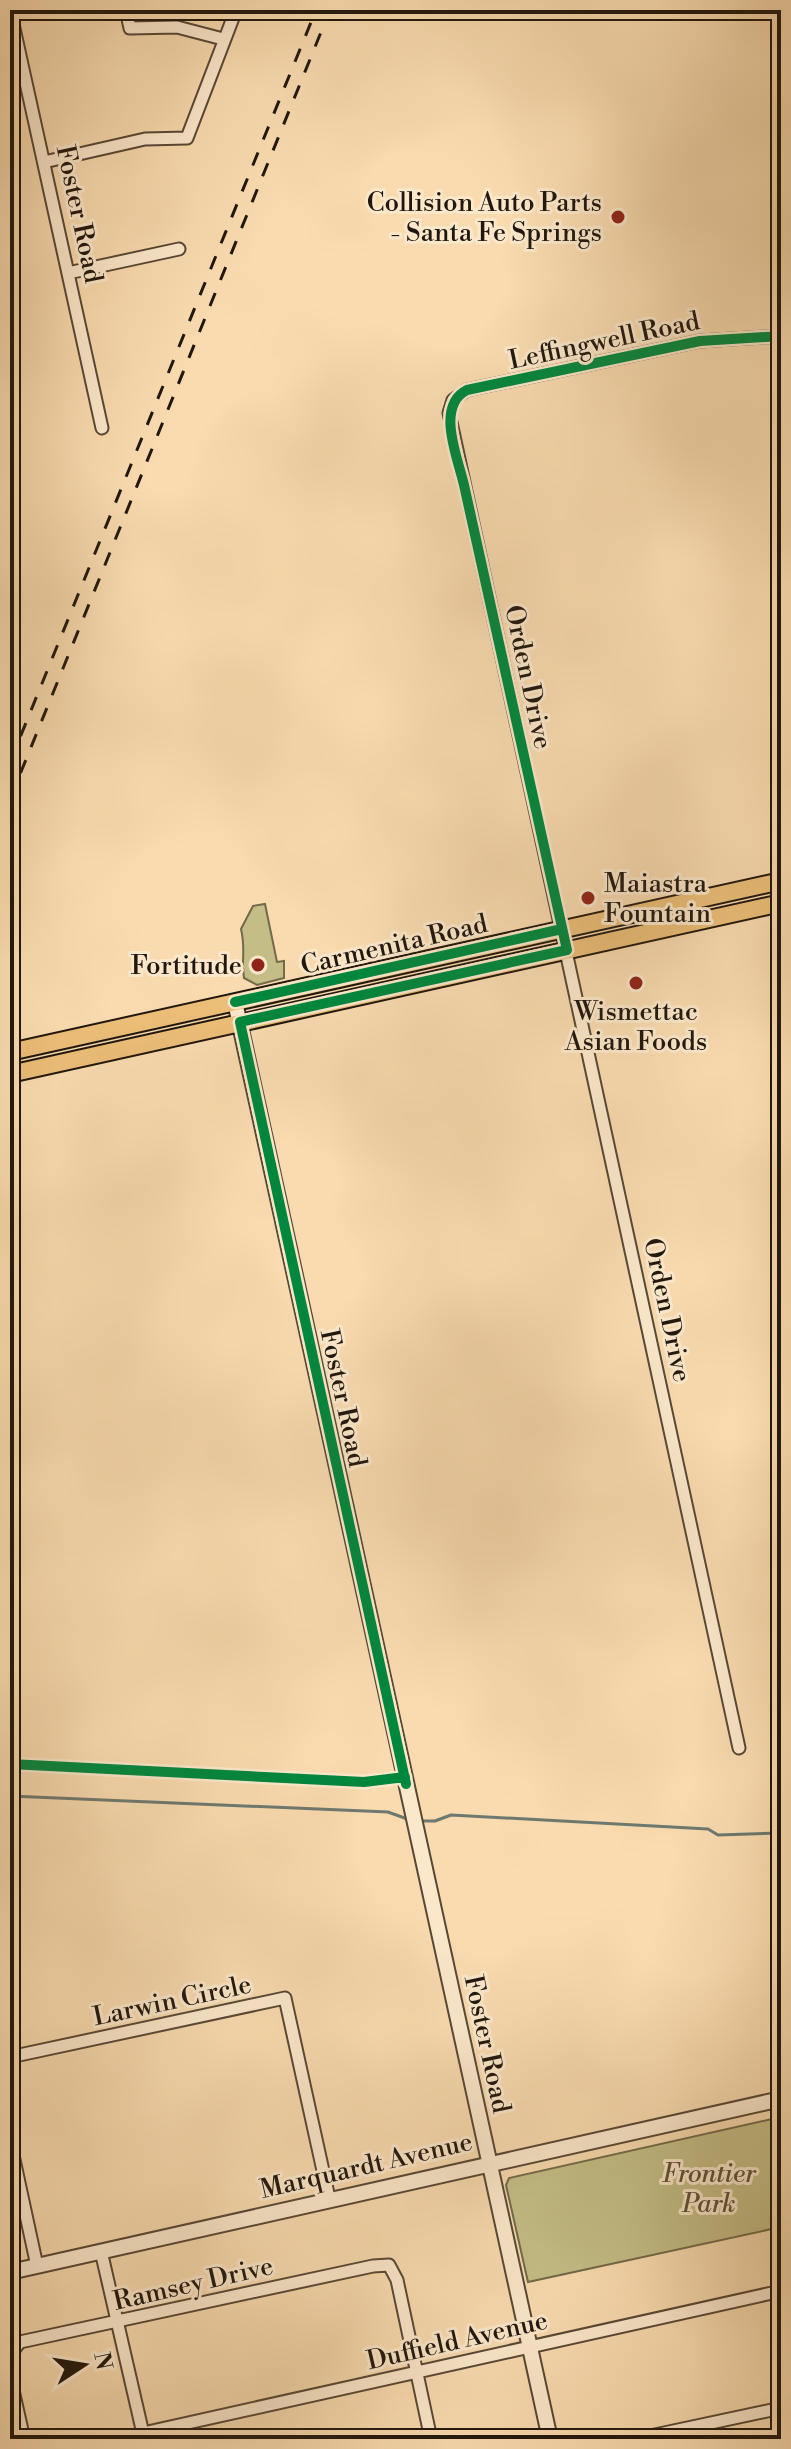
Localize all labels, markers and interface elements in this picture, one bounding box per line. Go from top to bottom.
street label: Foster Road [49,142,109,286]
place label: Collision Auto Parts - Santa Fe Springs [367,187,602,249]
marker: Collision Auto Parts - Santa Fe Springs [609,208,627,226]
street label: Leffingwell Road [506,305,703,377]
street label: Orden Drive [497,602,559,752]
place label: Maiastra Fountain [604,868,711,930]
marker: Maiastra Fountain [579,889,597,907]
street label: Carmenita Road [298,908,491,982]
place label: Fortitude [131,950,242,982]
marker: Fortitude [249,956,267,974]
marker: Wismettac Asian Foods [627,974,645,992]
place label: Wismettac Asian Foods [564,996,707,1058]
street label: Orden Drive [636,1235,698,1385]
street label: Foster Road [313,1326,373,1470]
street label: Larwin Circle [90,1969,254,2033]
street label: Foster Road [457,1972,517,2116]
street label: Marquardt Avenue [257,2126,476,2206]
park label: Frontier Park [662,2158,757,2220]
street label: Ramsey Drive [110,2250,276,2318]
street label: Duffield Avenue [363,2305,551,2377]
north arrow [44,2325,124,2405]
text: N [87,2350,117,2373]

